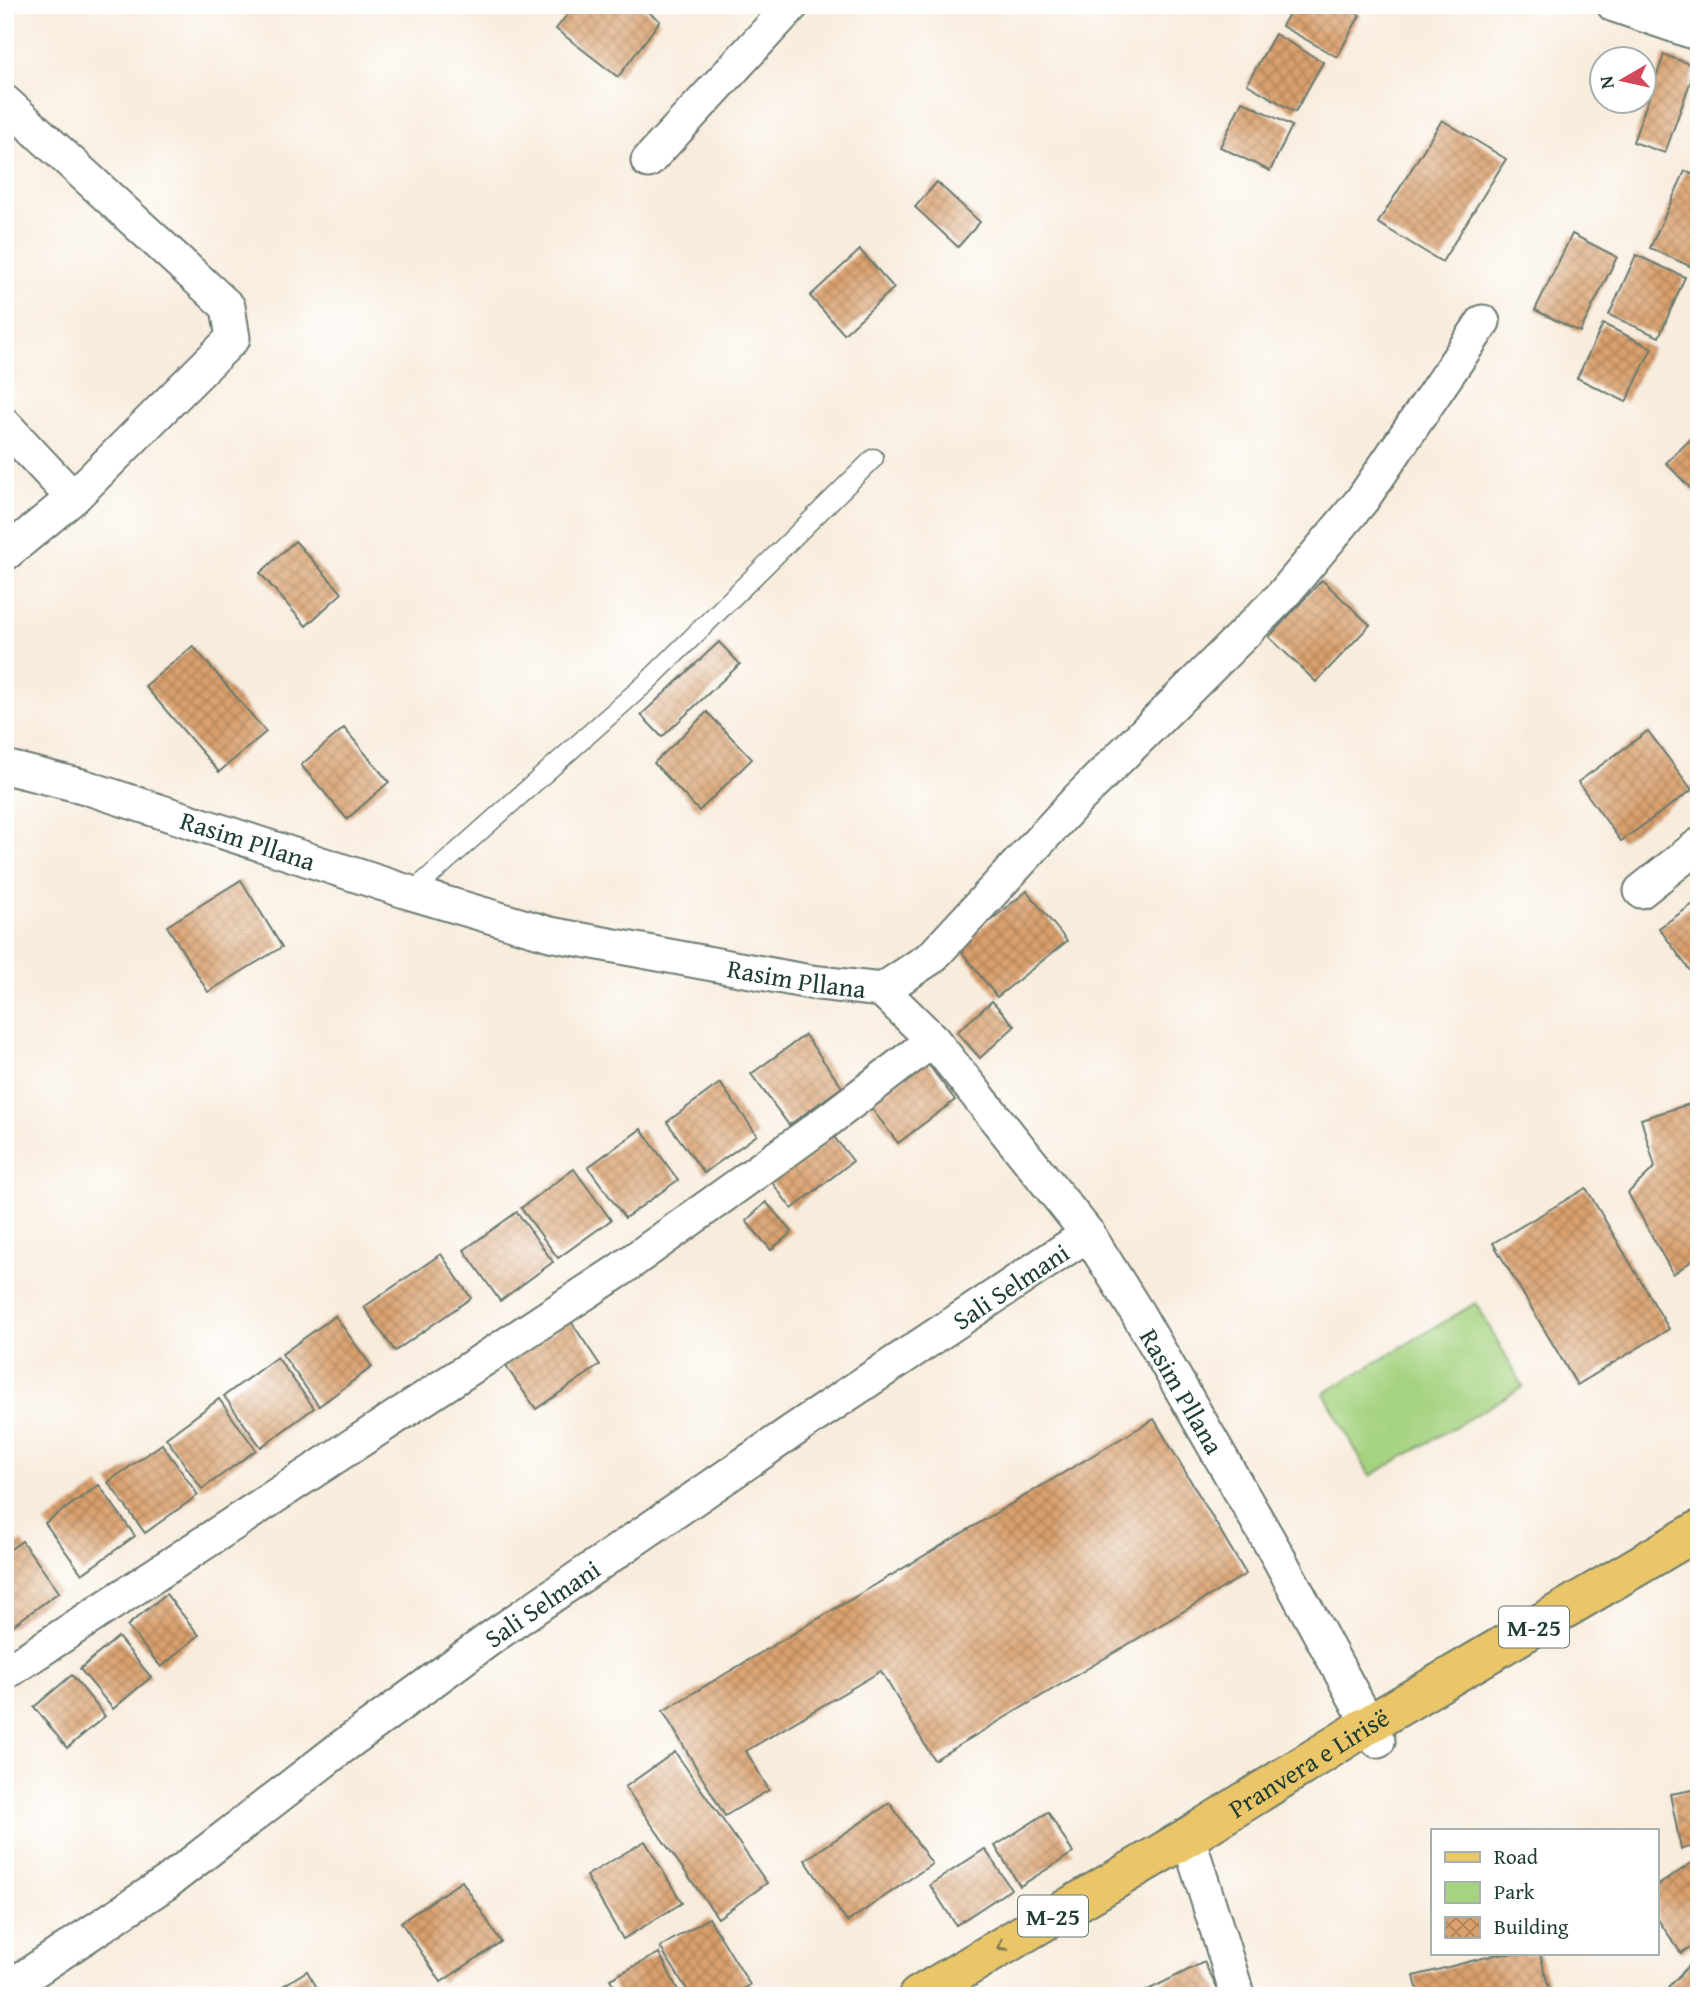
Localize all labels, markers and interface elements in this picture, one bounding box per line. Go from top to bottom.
north arrow [1588,46,1658,116]
text: N [1591,74,1621,91]
street label: Rasim Pllana [176,800,321,880]
street label: Rasim Pllana [724,948,869,1008]
street label: Sali Selmani [944,1233,1077,1339]
street label: Rasim Pllana [1131,1321,1235,1462]
street label: Sali Selmani [476,1549,608,1657]
road number: M-25 [1499,1606,1569,1647]
street label: Pranvera e Lirisë [1220,1697,1396,1827]
legend [1431,1829,1658,1955]
text: Road [1494,1841,1539,1872]
text: Park [1494,1876,1535,1907]
road number: M-25 [1018,1896,1088,1937]
text: Building [1494,1911,1569,1942]
one-way arrow [997,1938,1010,1951]

